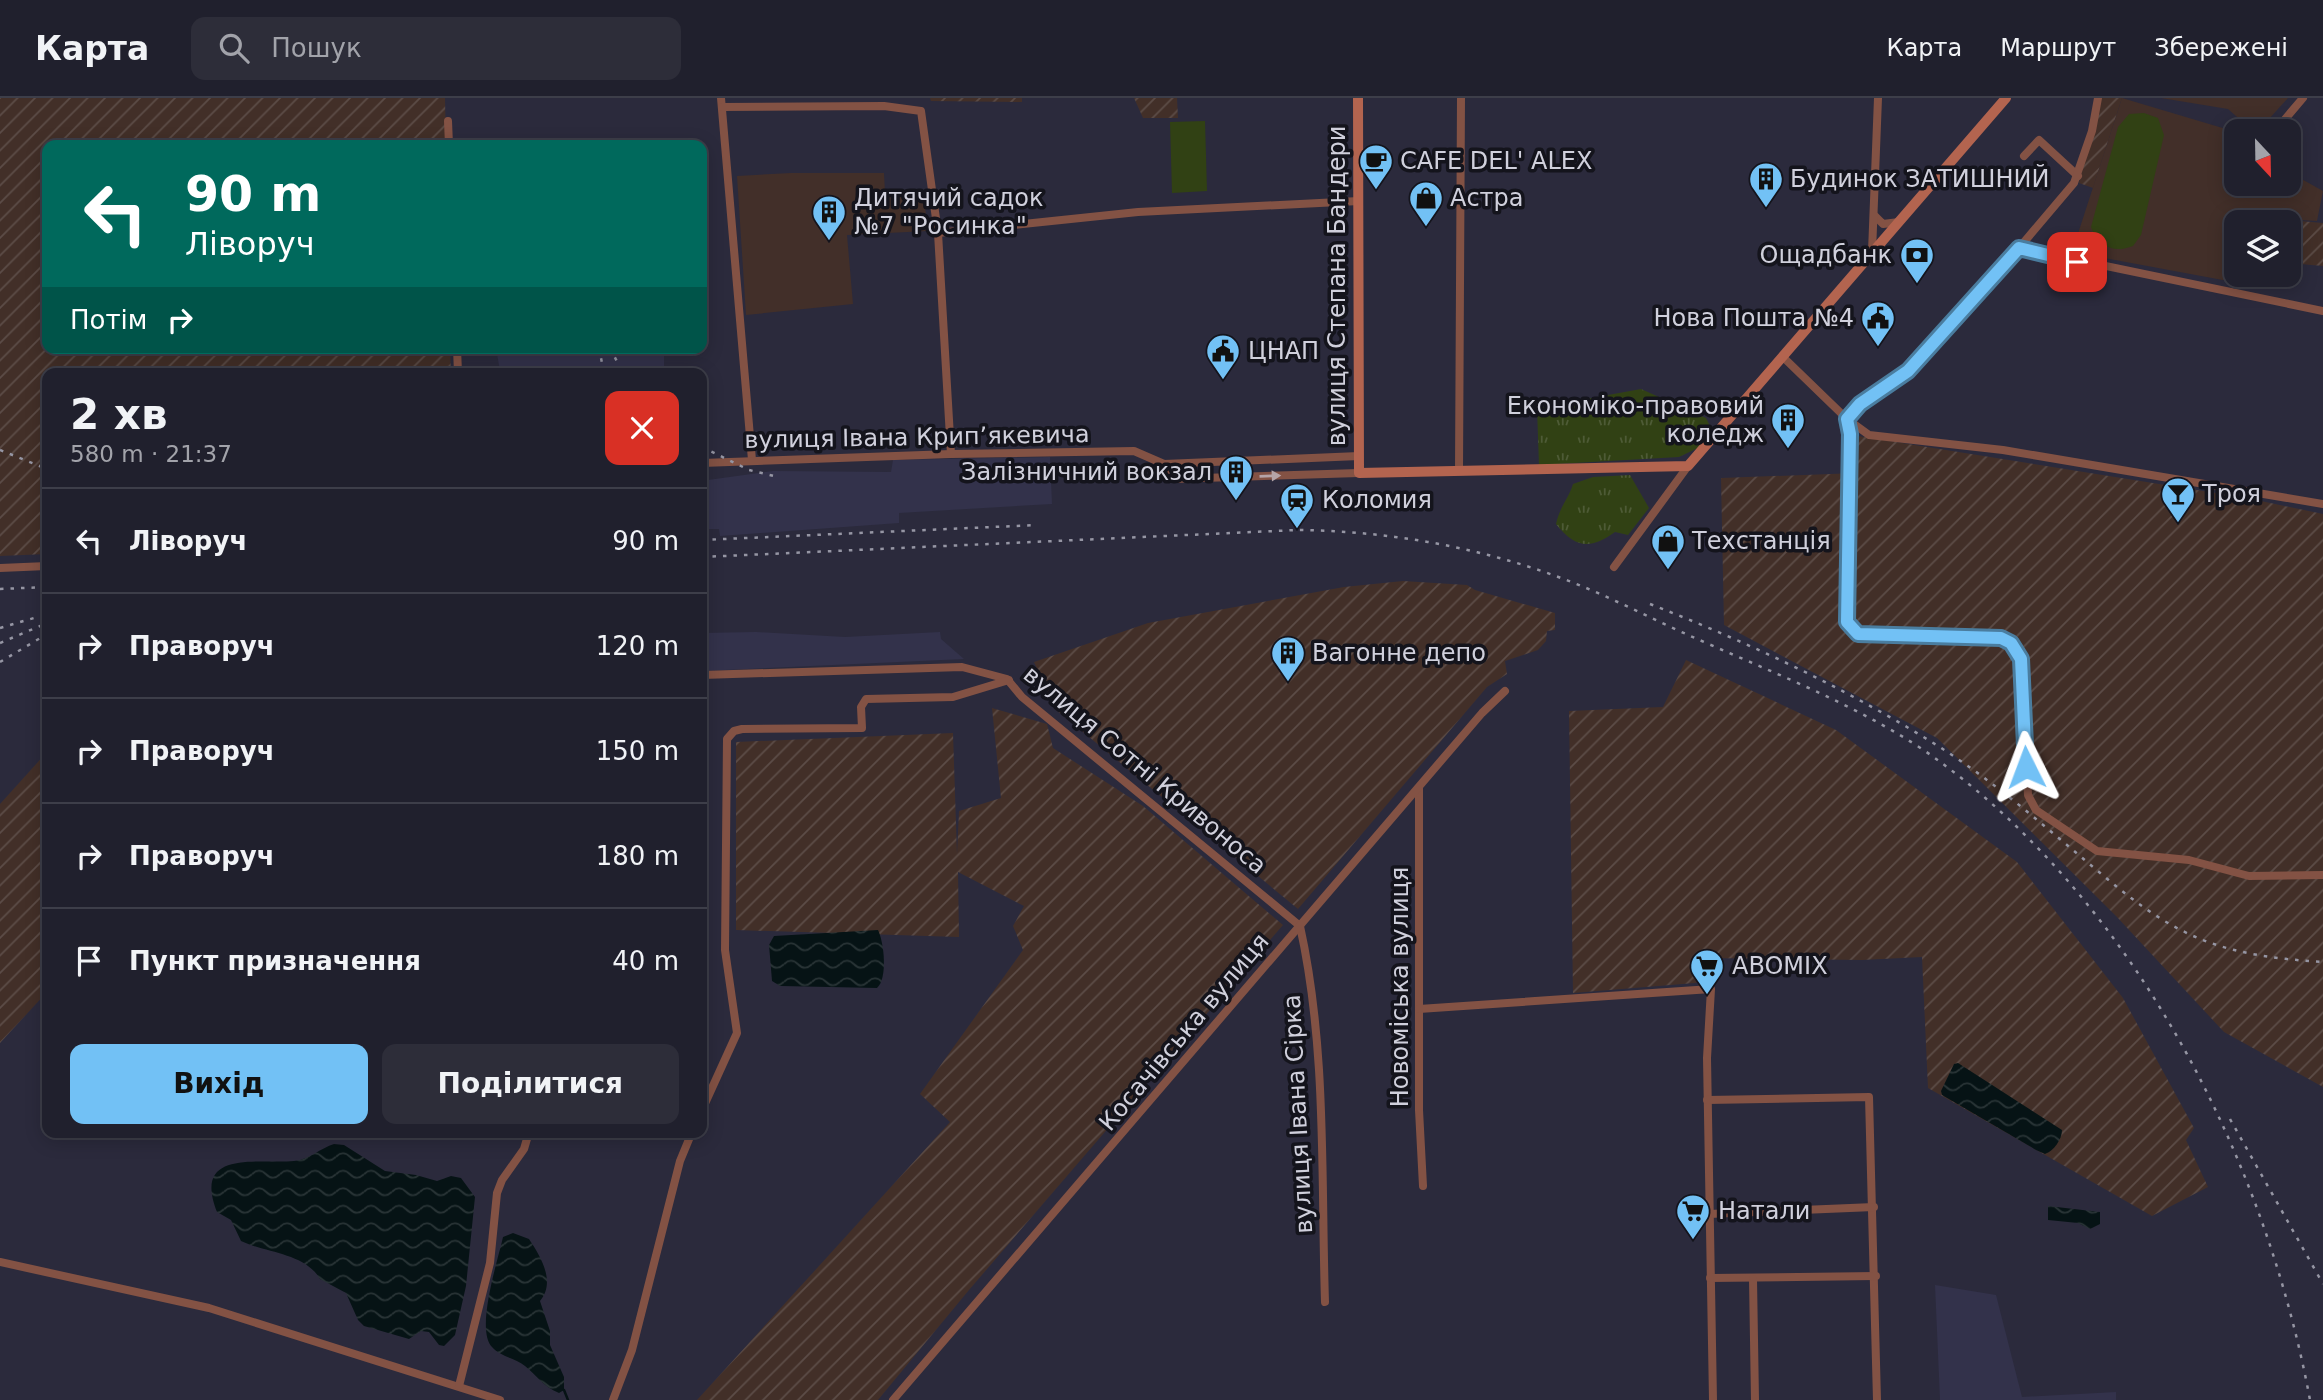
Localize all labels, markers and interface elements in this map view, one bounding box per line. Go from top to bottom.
search box [191,17,681,80]
text: Карта [35,29,149,68]
icon: search [215,29,253,67]
text: Пошук [271,33,362,63]
text: Карта [1887,34,1962,62]
text: Маршрут [2000,34,2116,62]
text: Збережені [2154,34,2288,62]
north arrow [2224,119,2301,196]
map controls [2224,119,2301,287]
street label: вулиця Степана Бандери [1323,126,1351,446]
cafe icon: CAFE DEL' ALEX [1357,142,1395,191]
place label: CAFE DEL' ALEX [1400,147,1592,175]
building icon: Будинок ЗАТИШНИЙ [1747,160,1785,209]
place label: Будинок ЗАТИШНИЙ [1790,164,2049,193]
text: 90 m [185,166,321,223]
icon: left [70,168,161,259]
shop icon: Астра [1407,179,1445,228]
place label: Дитячий садок №7 "Росинка" [854,184,1043,240]
place label: Астра [1450,184,1524,212]
building icon: Дитячий садок №7 "Росинка" [810,193,848,242]
button: layers [2224,210,2301,287]
text: Ліворуч [185,225,315,263]
pin [2047,232,2107,292]
bank icon: Ощадбанк [1898,236,1936,285]
place label: Ощадбанк [1760,241,1892,269]
icon: arrive [2058,243,2096,281]
public building icon: Нова Пошта №4 [1859,299,1897,348]
icon: right [161,301,199,339]
place label: Нова Пошта №4 [1654,304,1854,332]
text: Потім [70,305,147,335]
public building icon: ЦНАП [1204,332,1242,381]
place label: ЦНАП [1248,337,1319,365]
text: 2 хв [70,390,168,439]
button: close [605,391,679,465]
place label: Економіко-правовий коледж [1507,392,1764,448]
building icon: Економіко-правовий коледж [1769,401,1807,450]
street label: вулиця Івана Крипʼякевича [744,420,1090,454]
text: 580 m · 21:37 [70,441,232,467]
building icon: Залізничний вокзал [1217,453,1255,502]
place label: Залізничний вокзал [961,458,1212,486]
one-way arrow [1259,470,1281,482]
bar icon: Троя [2159,475,2197,524]
place label: Троя [2201,480,2261,508]
station icon: Коломия [1278,481,1316,530]
place label: Коломия [1322,486,1432,514]
icon: left [70,522,108,560]
shop icon: Техстанція [1649,522,1687,571]
text: Ліворуч [129,526,247,556]
text: 90 m [612,526,679,556]
place label: Техстанція [1691,527,1831,555]
icon: right [70,627,108,665]
text: Праворуч [129,631,275,661]
text: 120 m [596,631,679,661]
building icon: Вагонне депо [1269,634,1307,683]
place label: Вагонне депо [1312,639,1486,667]
street label: вулиця Сотні Кривоноса [1018,660,1272,880]
position arrow [1989,730,2063,804]
icon: right [70,732,108,770]
text: Праворуч [129,736,275,766]
text: 150 m [596,736,679,766]
icon: right [70,837,108,875]
text: Праворуч [129,841,275,871]
text: 180 m [596,841,679,871]
street label: Новоміська вулиця [1386,867,1414,1107]
street label: Косачівська вулиця [1093,928,1275,1136]
icon: arrive [70,942,108,980]
text: Пункт призначення [129,946,421,976]
text: 40 m [612,946,679,976]
supermarket icon: ABOMIX [1688,947,1726,996]
place label: ABOMIX [1732,952,1828,980]
street label: вулиця Івана Сірка [1278,994,1318,1234]
button: Вихід [70,1044,368,1124]
button: Поділитися [382,1044,679,1124]
supermarket icon: Натали [1674,1192,1712,1241]
place label: Натали [1718,1197,1810,1225]

